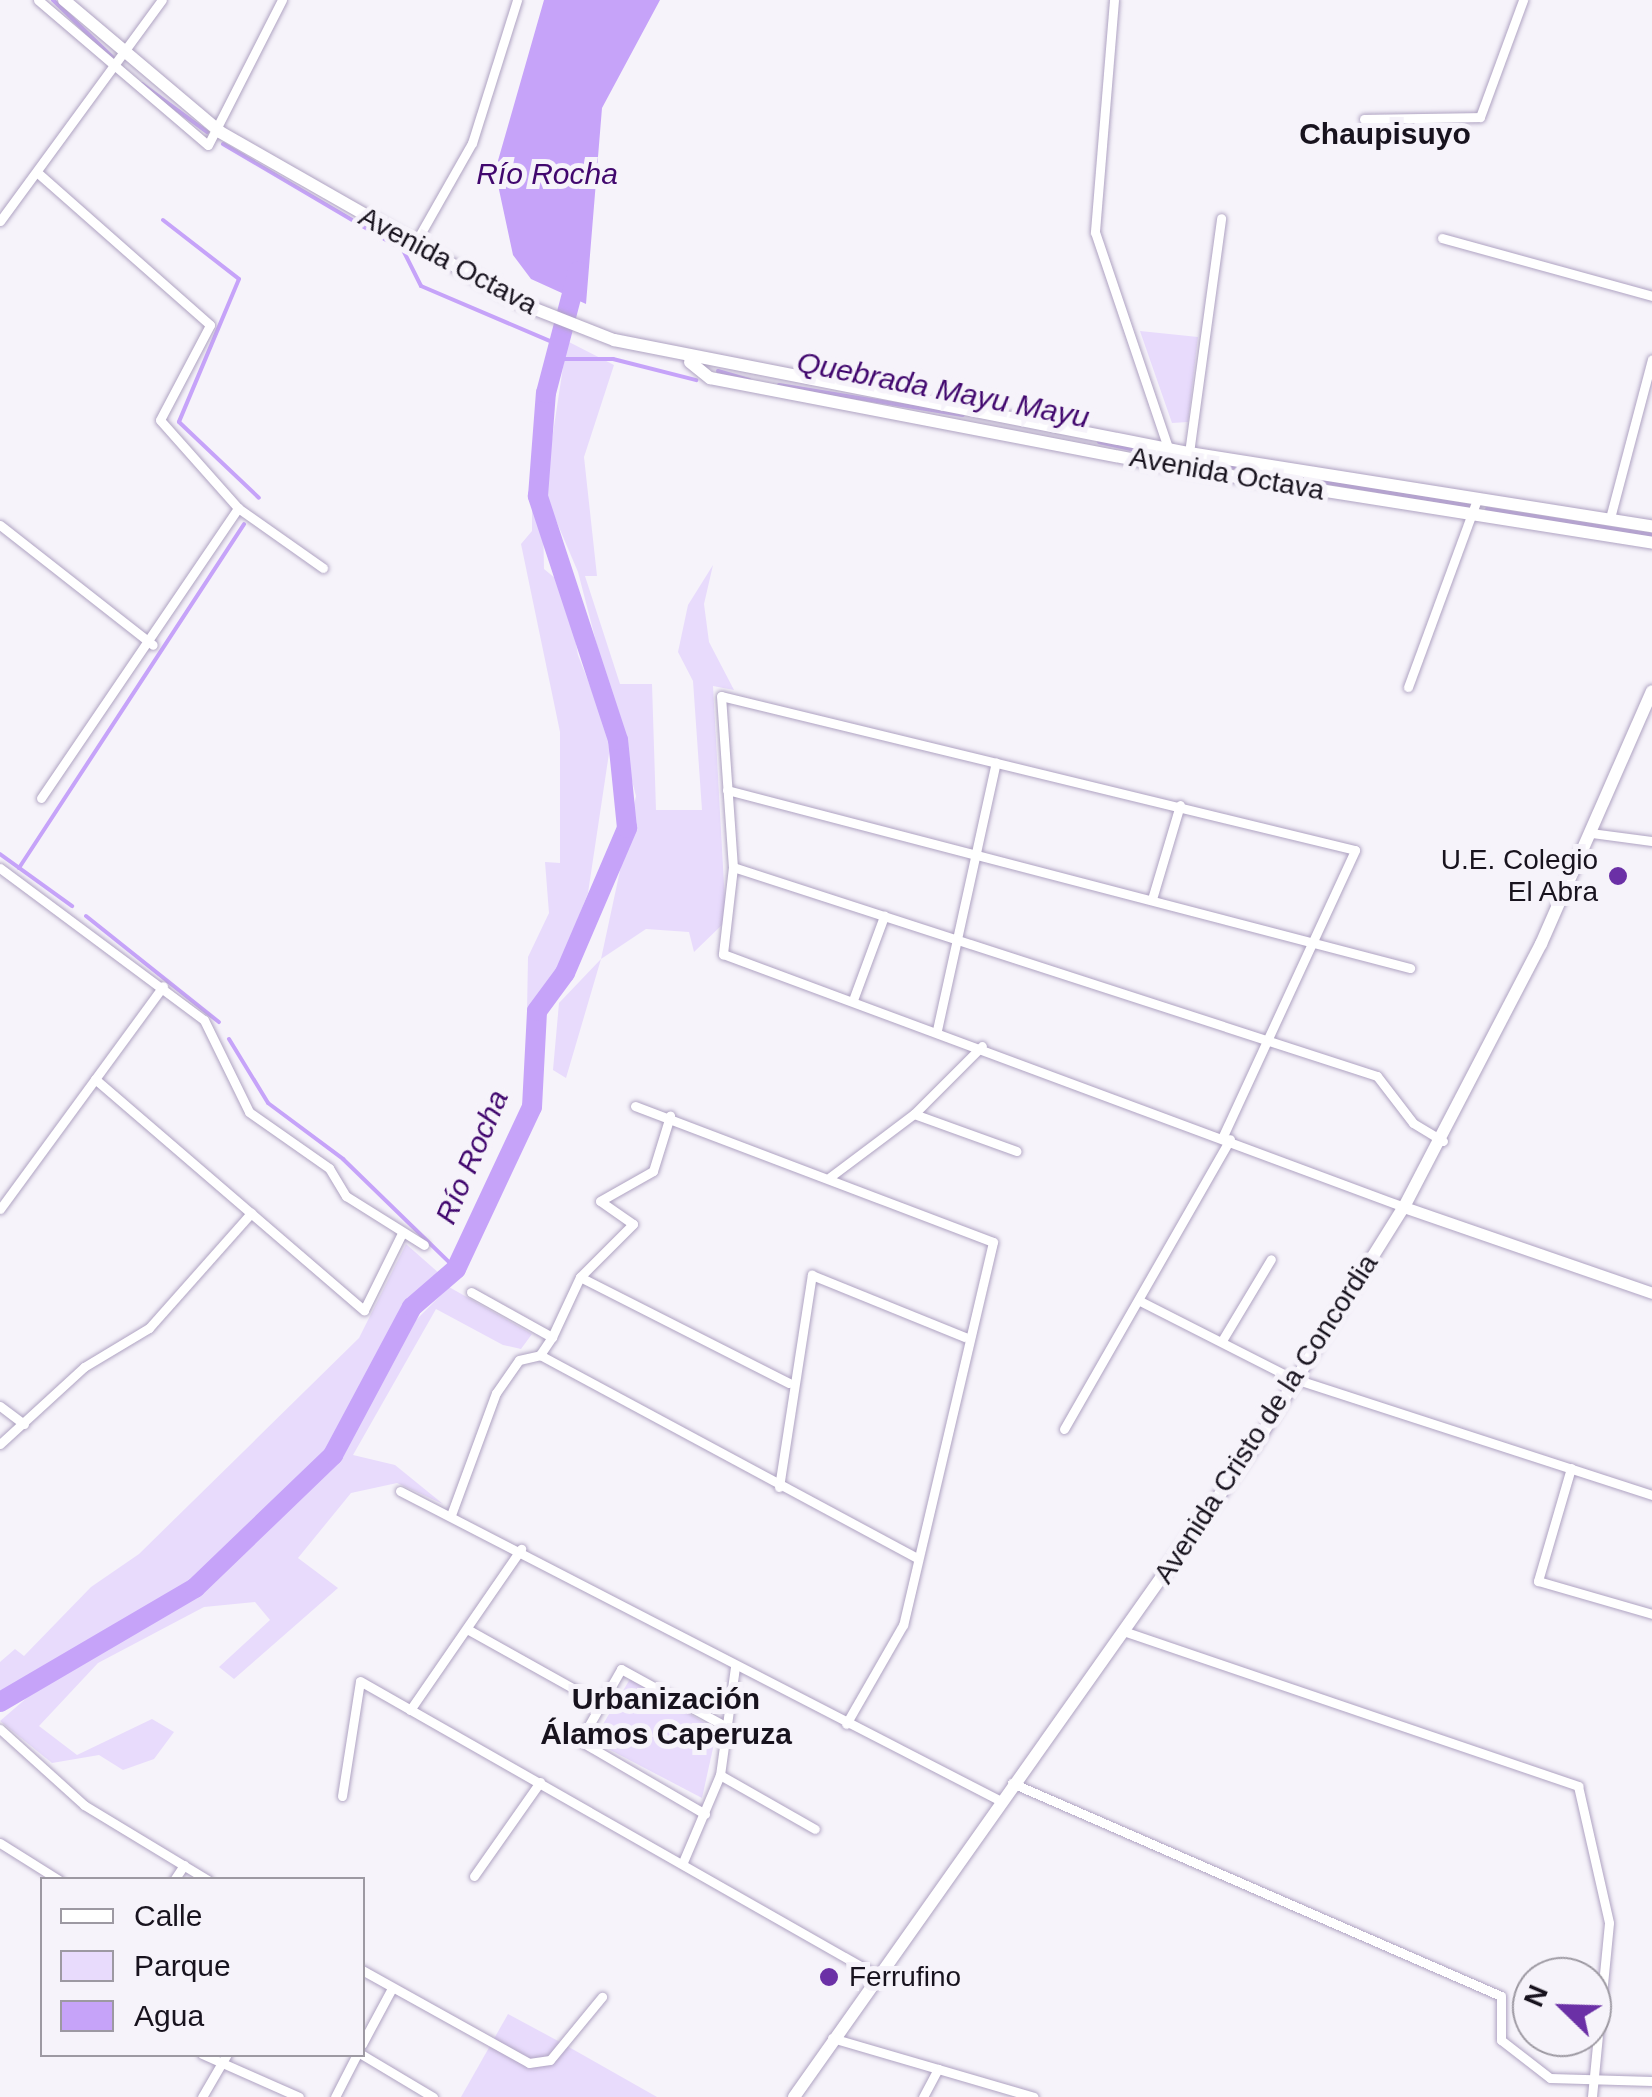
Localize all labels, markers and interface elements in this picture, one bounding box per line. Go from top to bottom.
district label: Chaupisuyo [1299,116,1471,152]
water label: Río Rocha [476,156,618,192]
street label: Avenida Octava [353,200,543,322]
water label: Quebrada Mayu Mayu [794,344,1092,436]
street label: Avenida Octava [1127,440,1327,508]
place label: U.E. Colegio El Abra [1441,843,1598,909]
marker: U.E. Colegio El Abra [1607,865,1629,887]
water label: Río Rocha [428,1085,516,1229]
street label: Avenida Cristo de la Concordia [1147,1248,1385,1590]
district label: Urbanización Álamos Caperuza [540,1681,792,1752]
legend [40,1877,365,2057]
text: Calle [134,1899,202,1932]
text: Parque [134,1949,231,1982]
north arrow [1512,1957,1612,2057]
place label: Ferrufino [849,1960,961,1994]
marker: Ferrufino [818,1966,840,1988]
text: N [1518,1981,1554,2011]
text: Agua [134,1999,204,2032]

